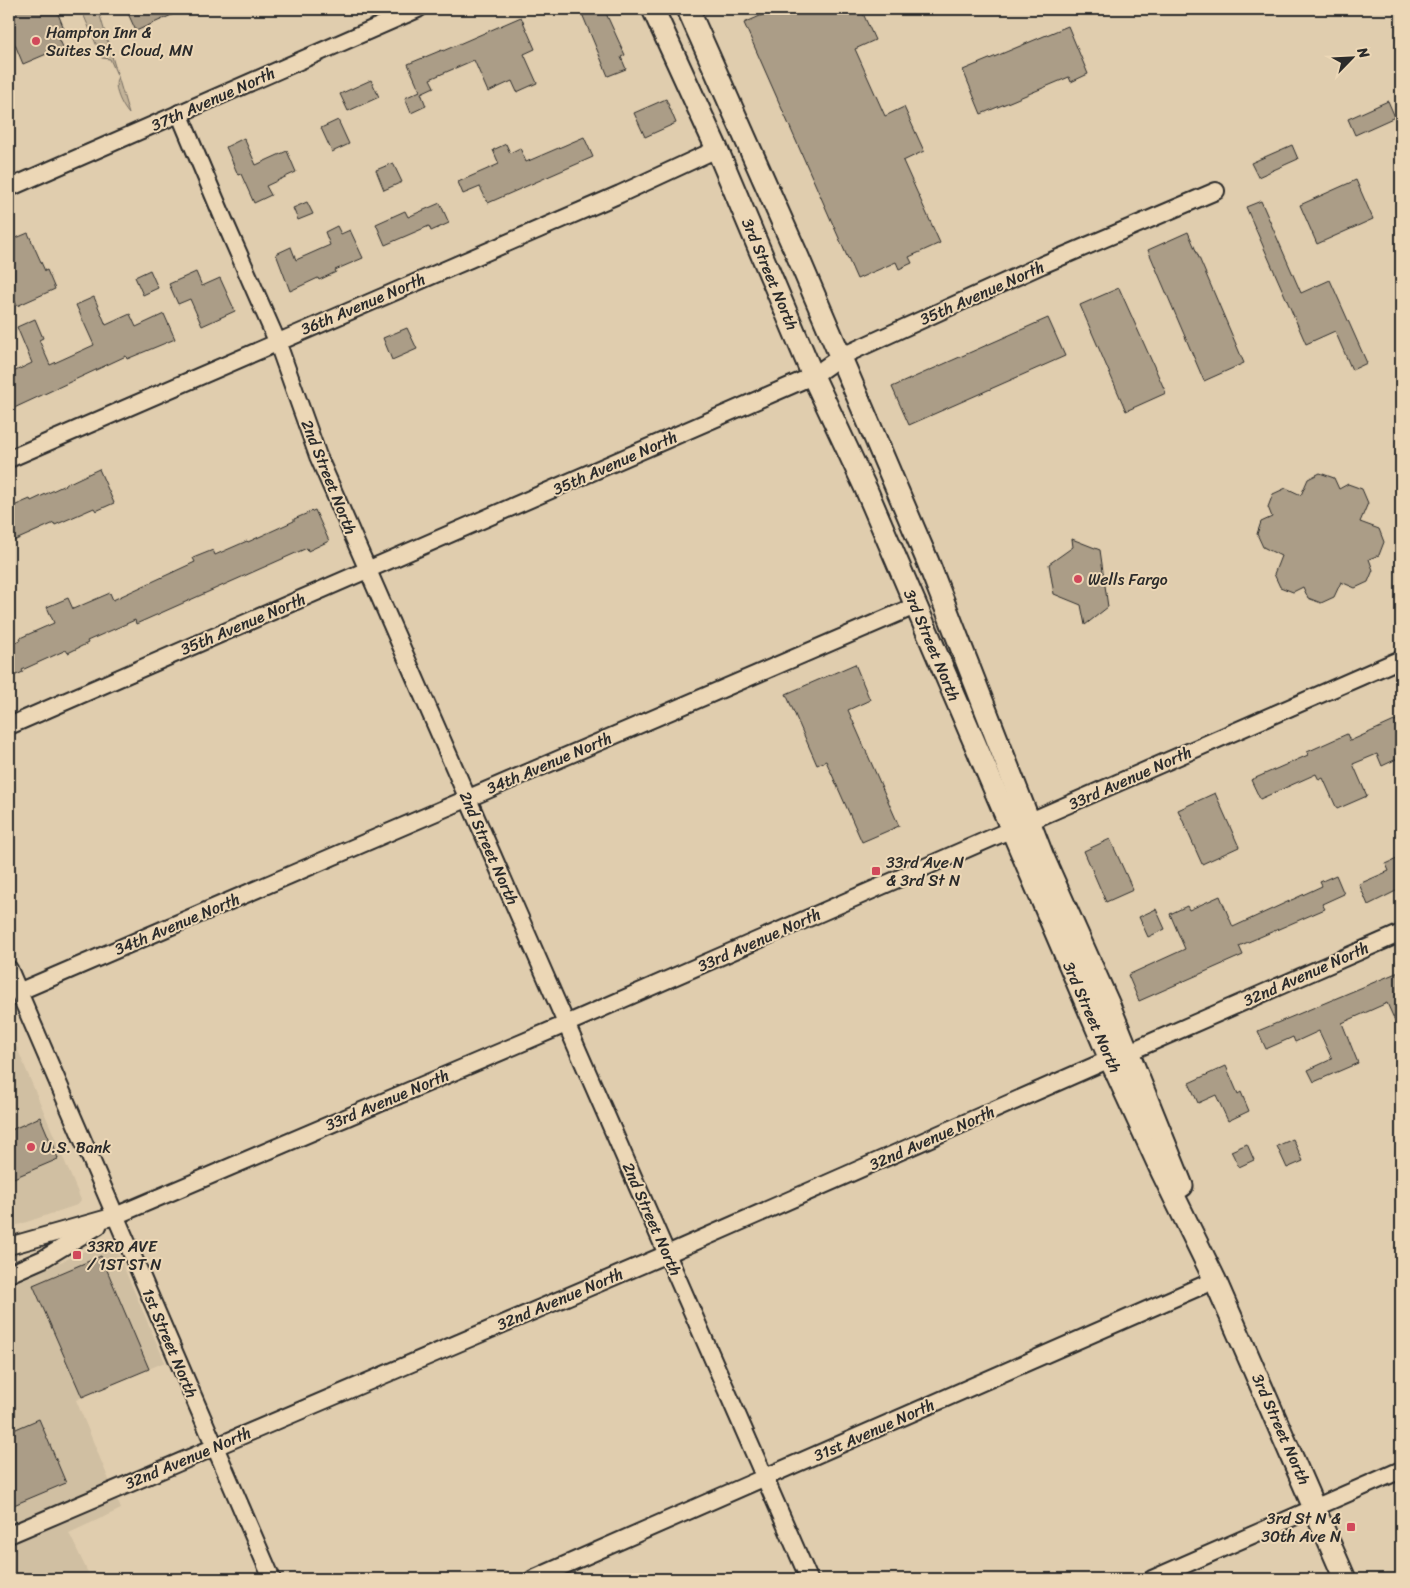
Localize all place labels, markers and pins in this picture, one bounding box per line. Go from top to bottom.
place label: Hampton Inn & Suites St. Cloud, MN [46,18,194,65]
marker: Hampton Inn & Suites St. Cloud, MN [30,35,42,47]
place label: Wells Fargo [1088,565,1168,594]
marker: Wells Fargo [1072,573,1084,585]
place label: 33rd Ave N & 3rd St N [886,848,964,895]
marker: 33rd Ave N & 3rd St N [870,865,882,877]
place label: U.S. Bank [41,1133,111,1162]
marker: U.S. Bank [25,1141,37,1153]
place label: 33RD AVE / 1ST ST N [87,1232,162,1279]
marker: 33RD AVE / 1ST ST N [71,1249,83,1261]
place label: 3rd St N & 30th Ave N [1261,1504,1341,1551]
marker: 3rd St N & 30th Ave N [1345,1521,1357,1533]

